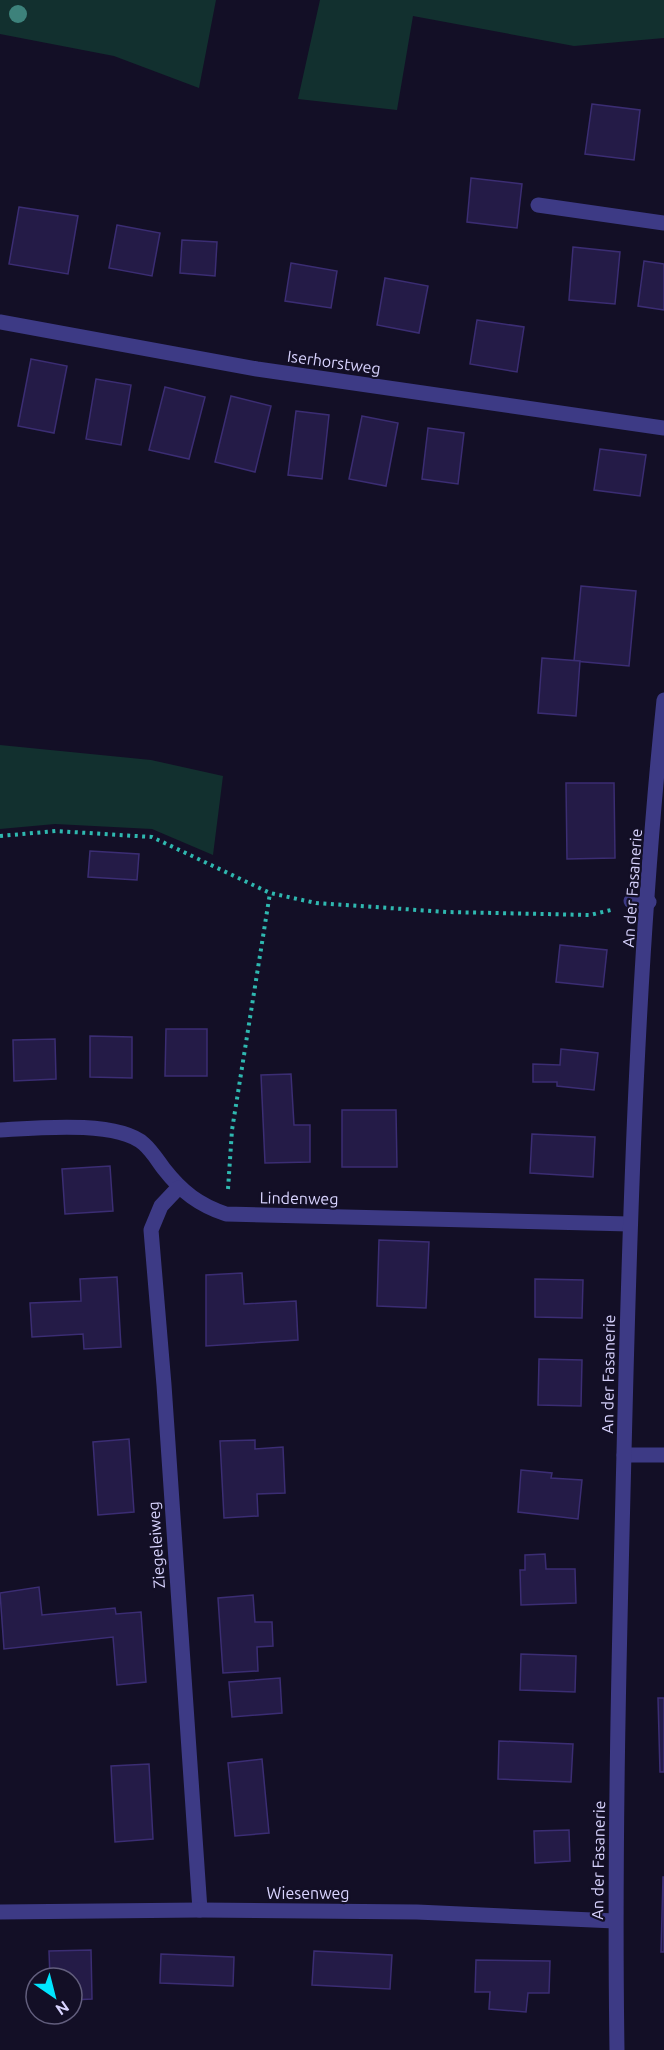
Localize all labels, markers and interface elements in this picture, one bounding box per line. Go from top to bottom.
street label: Iserhorstweg [286,347,382,377]
street label: An der Fasanerie [619,828,645,948]
street label: Lindenweg [259,1188,339,1208]
street label: An der Fasanerie [598,1314,618,1434]
street label: Ziegeleiweg [144,1501,168,1589]
street label: An der Fasanerie [588,1800,608,1920]
street label: Wiesenweg [266,1884,350,1902]
north arrow [24,1966,84,2026]
text: N [53,1997,73,2019]

